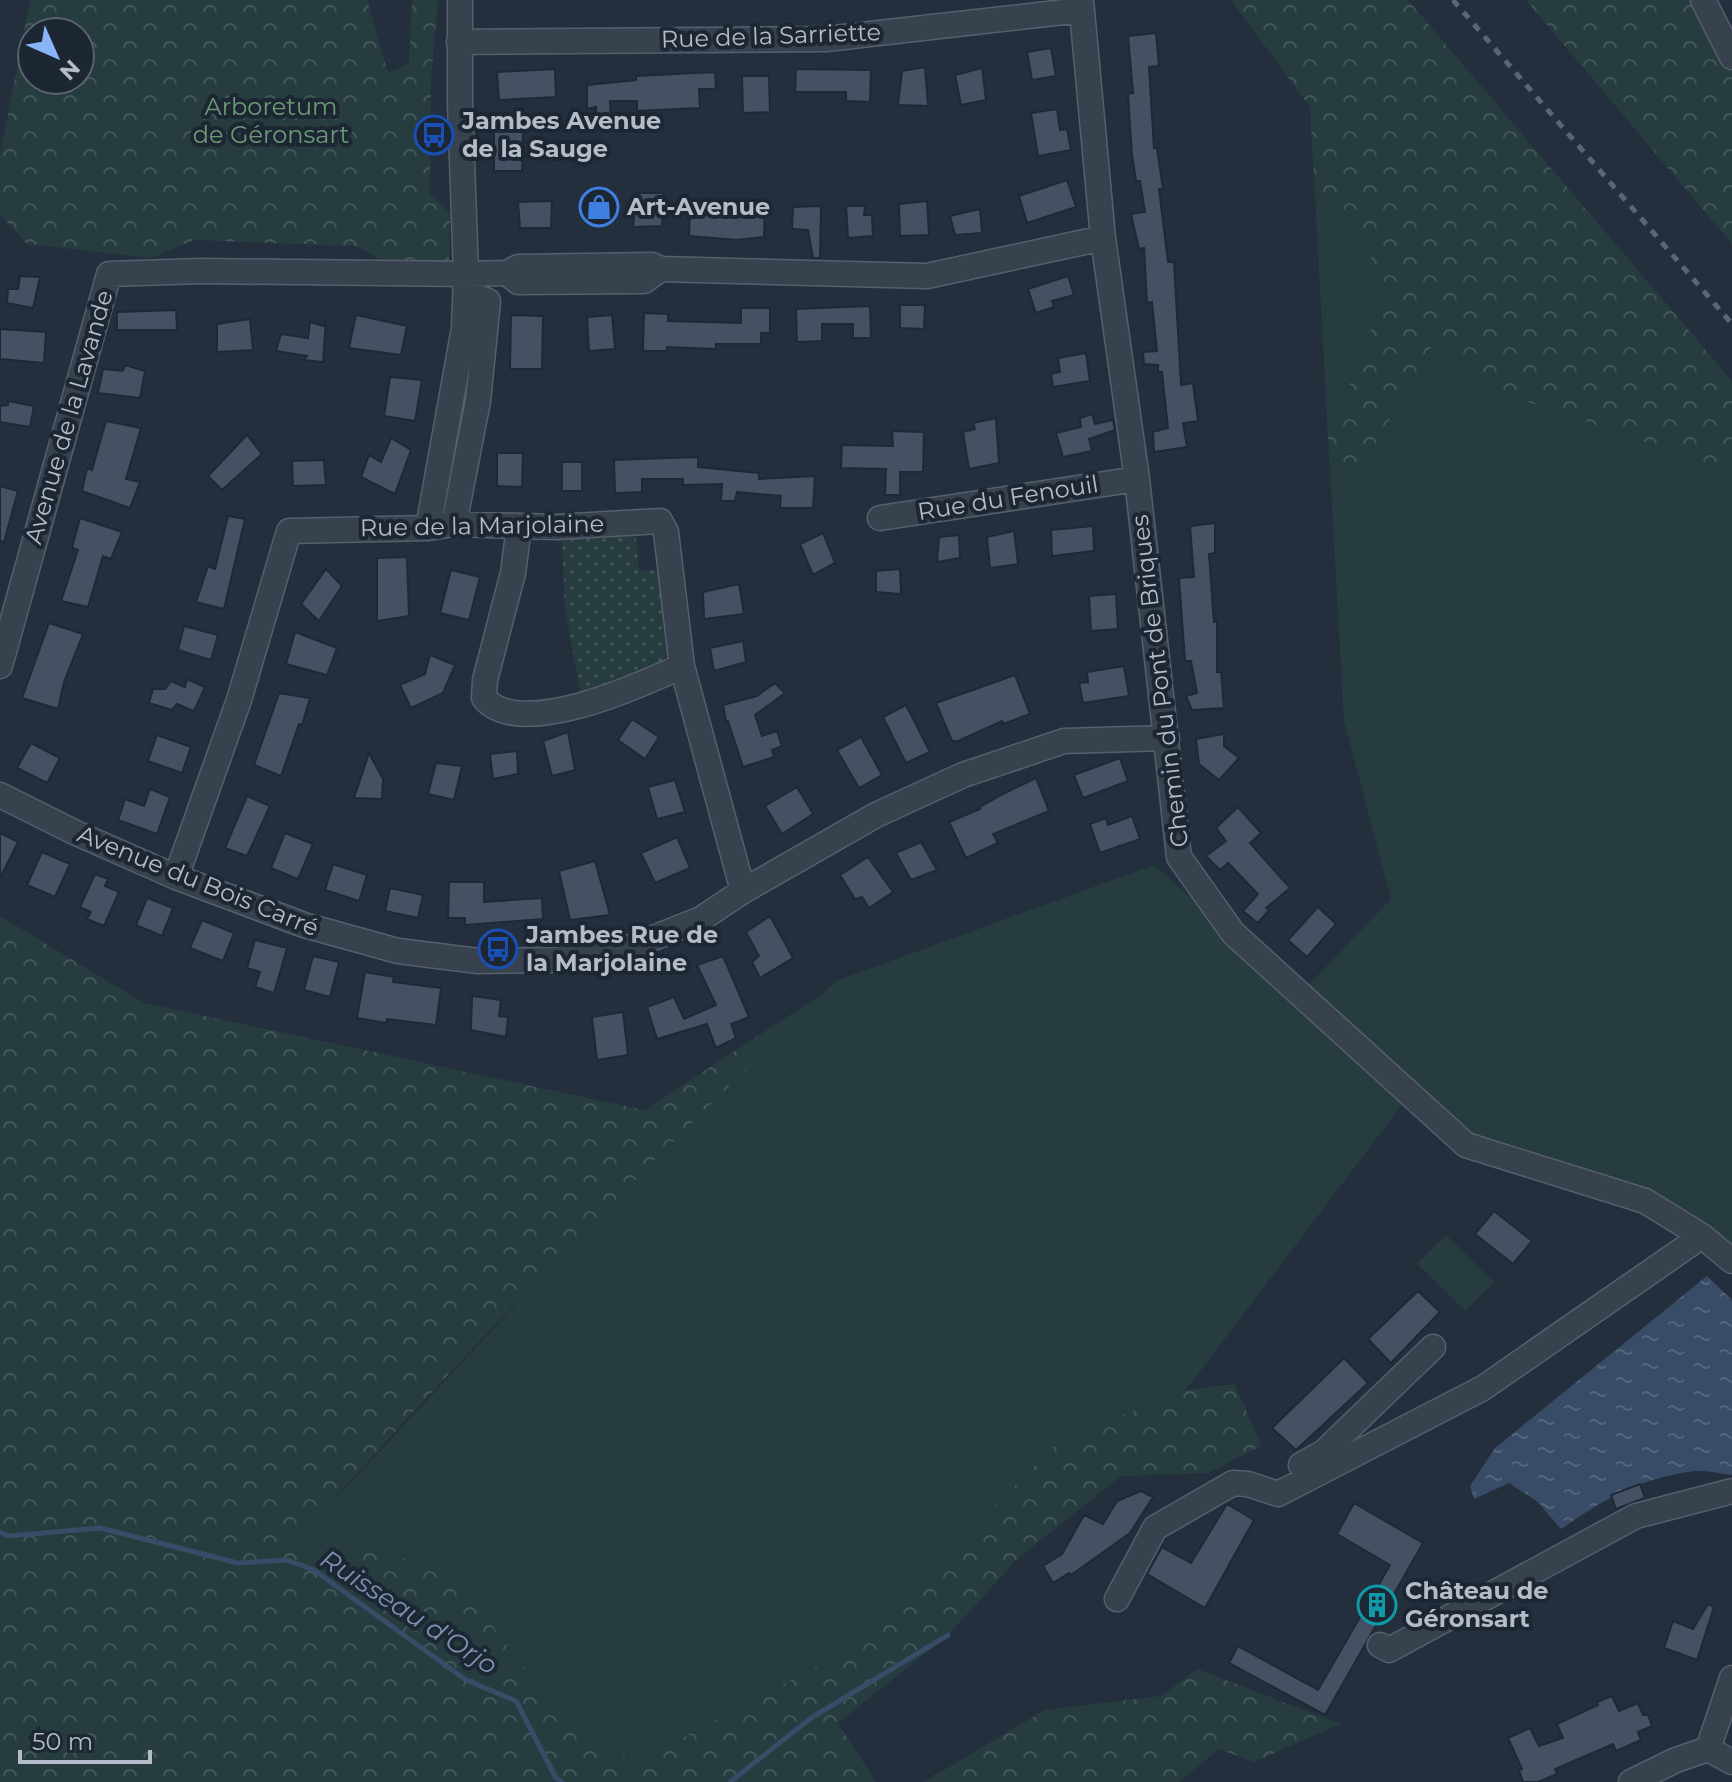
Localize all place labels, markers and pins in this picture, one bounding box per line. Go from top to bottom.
place label: Jambes Avenue de la Sauge [461,106,661,163]
bus stop icon: Jambes Avenue de la Sauge [413,114,455,156]
shop icon: Art-Avenue [578,186,620,228]
place label: Art-Avenue [626,192,770,221]
place label: Jambes Rue de la Marjolaine [525,920,718,977]
bus stop icon: Jambes Rue de la Marjolaine [477,928,519,970]
place label: Château de Géronsart [1405,1576,1548,1633]
building icon: Château de Géronsart [1356,1584,1398,1626]

